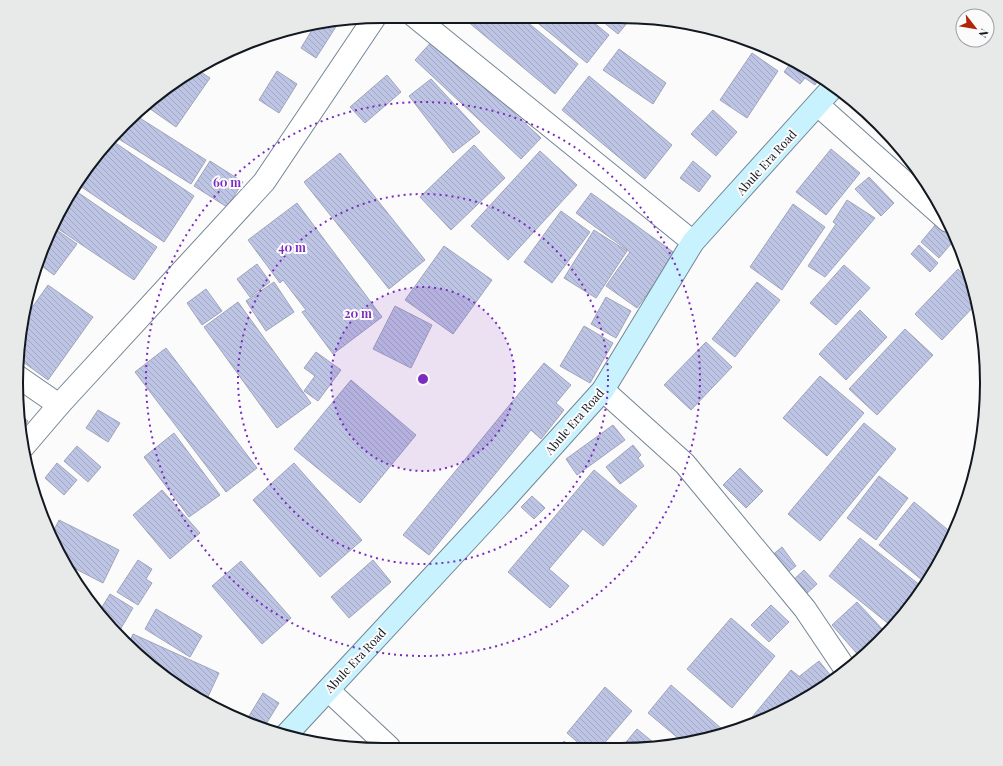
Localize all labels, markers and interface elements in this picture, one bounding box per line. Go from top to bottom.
north arrow [955,8,995,48]
text: N [975,26,992,41]
street label: Abule Era Road [732,126,800,199]
text: 60 m [213,174,241,190]
text: 40 m [278,239,306,255]
text: 20 m [344,305,372,321]
centre of rings [416,372,430,386]
street label: Abule Era Road [540,385,607,458]
street label: Abule Era Road [320,624,389,696]

